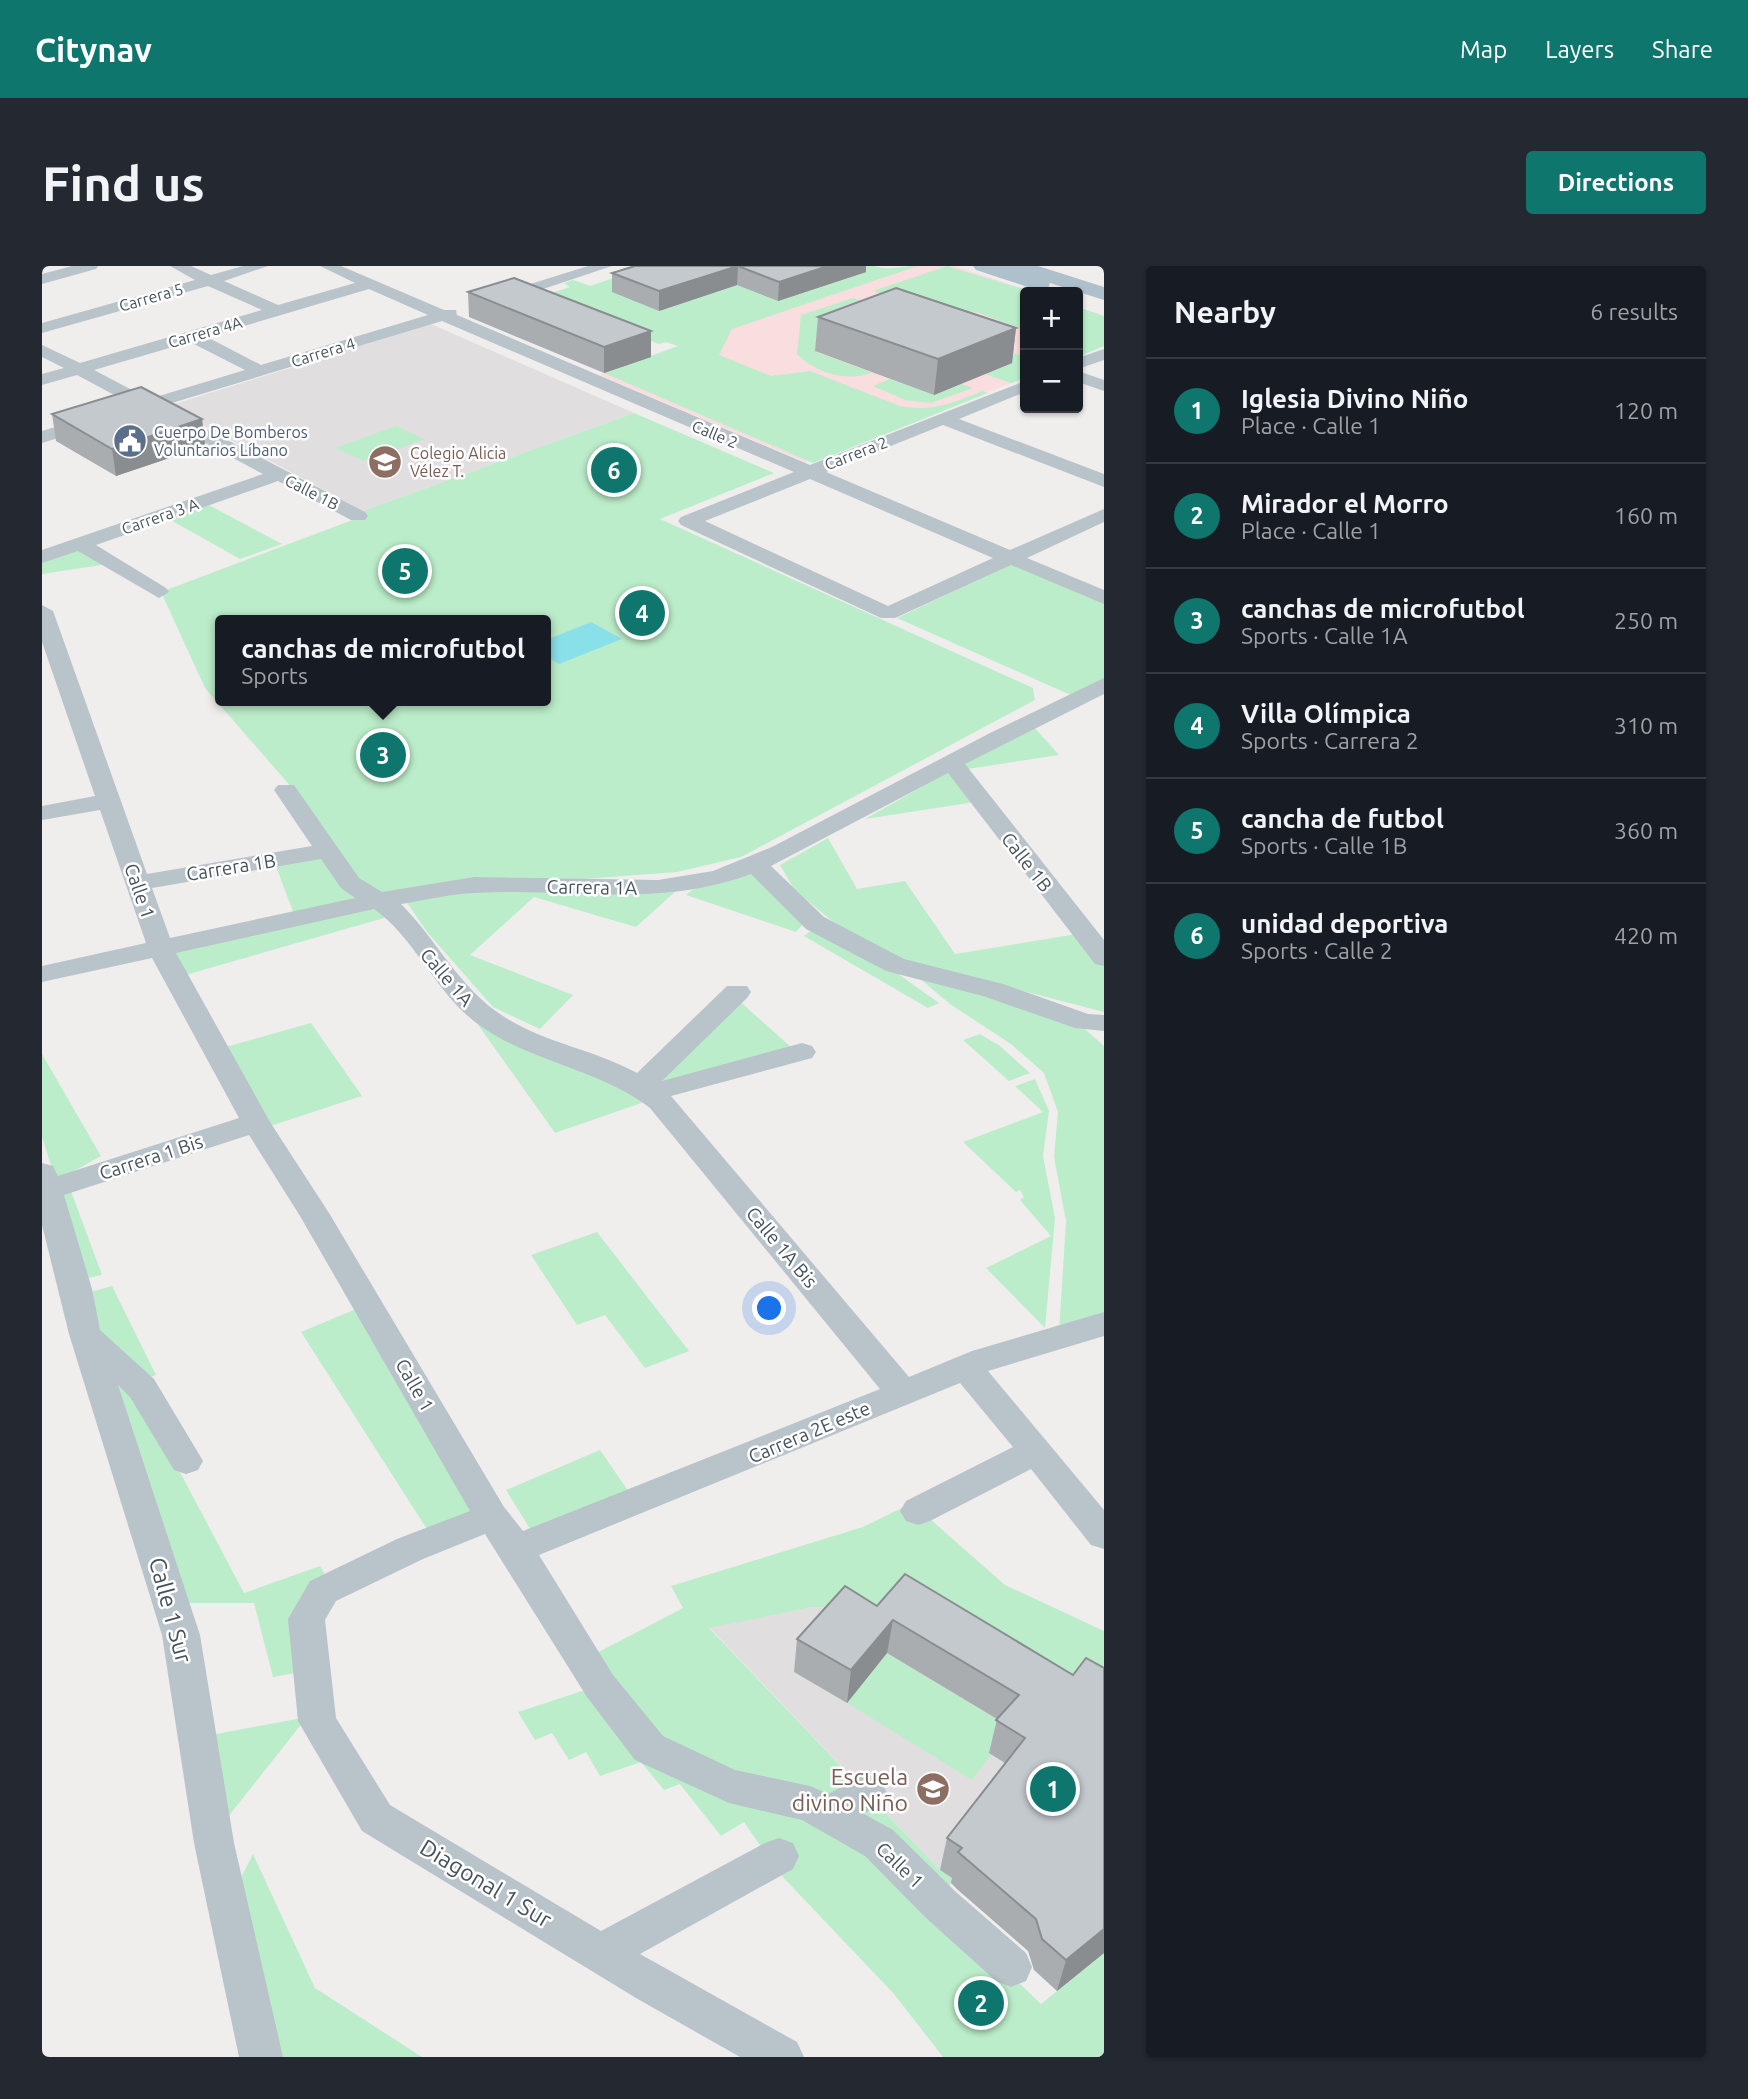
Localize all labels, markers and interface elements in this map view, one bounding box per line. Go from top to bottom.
text: Citynav [35,31,152,68]
text: Map [1460,36,1507,63]
text: Layers [1545,36,1614,63]
text: Share [1652,36,1713,63]
button: Directions [1526,151,1706,214]
text: Find us [42,155,205,210]
street label: Carrera 5 [117,279,185,315]
map controls [1020,287,1083,413]
button: + [1020,287,1083,350]
text: Nearby [1174,295,1276,329]
text: 6 results [1590,299,1678,324]
street label: Carrera 4A [166,313,245,351]
street label: Carrera 4 [289,334,357,370]
button: − [1020,350,1083,413]
text: Iglesia Divino Niño [1241,384,1468,413]
text: 1 [1191,398,1203,423]
text: 120 m [1614,398,1678,423]
text: Place · Calle 1 [1241,413,1381,438]
street label: Calle 2 [689,416,741,452]
public building icon: Cuerpo De Bomberos Voluntarios Líbano [111,422,149,460]
place label: Cuerpo De Bomberos Voluntarios Líbano [154,423,308,459]
street label: Carrera 2 [822,433,890,473]
school or university icon: Colegio Alicia Vélez T. [366,443,404,481]
place label: Colegio Alicia Vélez T. [410,444,506,480]
pin: 6 [591,444,637,496]
street label: Calle 1B [282,471,342,513]
text: Mirador el Morro [1241,489,1449,518]
street label: Carrera 3 A [119,494,201,538]
text: 2 [1191,503,1203,528]
text: 160 m [1614,503,1678,528]
text: Place · Calle 1 [1241,518,1381,543]
pin: 5 [382,545,428,597]
pin: 4 [619,587,665,639]
text: canchas de microfutbol [1241,594,1525,623]
text: 3 [1191,608,1203,633]
text: 250 m [1614,608,1678,633]
popup [215,615,551,706]
text: Sports · Calle 1A [1241,623,1408,648]
text: canchas de microfutbol [241,634,525,663]
text: Sports [241,663,308,688]
text: Villa Olímpica [1241,699,1411,728]
text: 4 [1191,713,1203,738]
text: 310 m [1614,713,1678,738]
text: Sports · Carrera 2 [1241,728,1419,753]
pin: 3 [360,729,406,781]
text: cancha de futbol [1241,804,1444,833]
text: 5 [1191,818,1203,843]
text: 360 m [1614,818,1678,843]
street label: Calle 1B [997,828,1057,896]
text: Sports · Calle 1B [1241,833,1407,858]
street label: Carrera 1B [185,849,277,885]
street label: Calle 1 [120,860,160,922]
street label: Carrera 1A [546,875,638,899]
text: unidad deportiva [1241,909,1448,938]
text: 6 [1191,923,1203,948]
text: 420 m [1614,923,1678,948]
text: Sports · Calle 2 [1241,938,1393,963]
street label: Calle 1A [416,944,478,1011]
street label: Carrera 1 Bis [96,1130,206,1184]
street label: Calle 1A Bis [742,1202,822,1292]
your location [752,1291,786,1325]
street label: Calle 1 [391,1355,439,1415]
street label: Carrera 2E este [745,1396,873,1468]
street label: Calle 1 Sur [145,1555,197,1666]
pin: 1 [1030,1763,1076,1815]
place label: Escuela divino Niño [792,1764,908,1815]
school or university icon: Escuela divino Niño [914,1770,952,1808]
street label: Diagonal 1 Sur [416,1834,556,1932]
street label: Calle 1 [872,1837,928,1893]
pin: 2 [958,1977,1004,2029]

